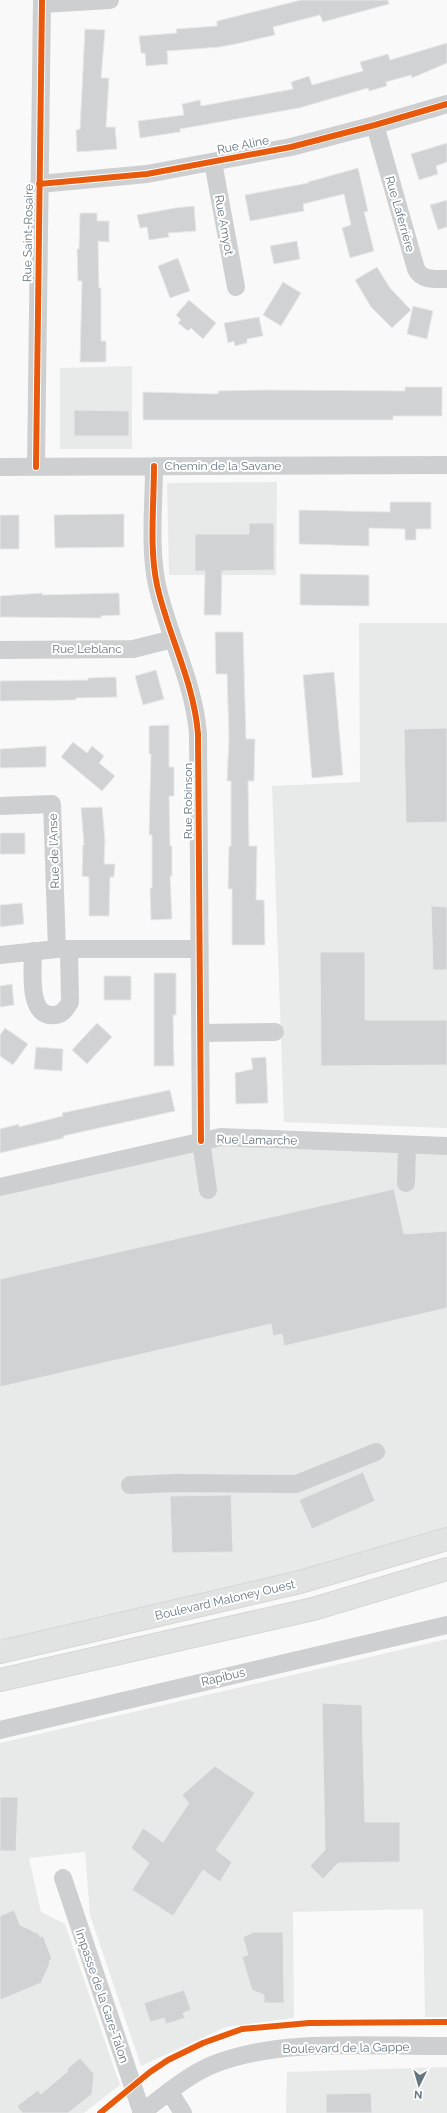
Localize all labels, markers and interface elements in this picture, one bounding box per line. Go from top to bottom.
street label: Rue Aline [216,133,270,157]
street label: Rue Laferrière [382,174,418,254]
street label: Rue Saint-Rosaire [20,184,36,282]
street label: Rue Amyot [212,194,236,256]
street label: Chemin de la Savane [165,459,281,473]
street label: Rue Leblanc [52,642,122,656]
street label: Rue Robinson [181,763,195,839]
street label: Rue de l'Anse [46,813,62,889]
street label: Rue Lamarche [217,1132,297,1148]
street label: Boulevard Maloney Ouest [154,1577,296,1623]
street label: Rapibus [200,1665,247,1689]
street label: Impasse de la Gare-Talon [72,1927,132,2065]
street label: Boulevard de la Gappe [282,2040,410,2056]
north arrow [399,2065,439,2105]
text: N [413,2088,423,2101]

